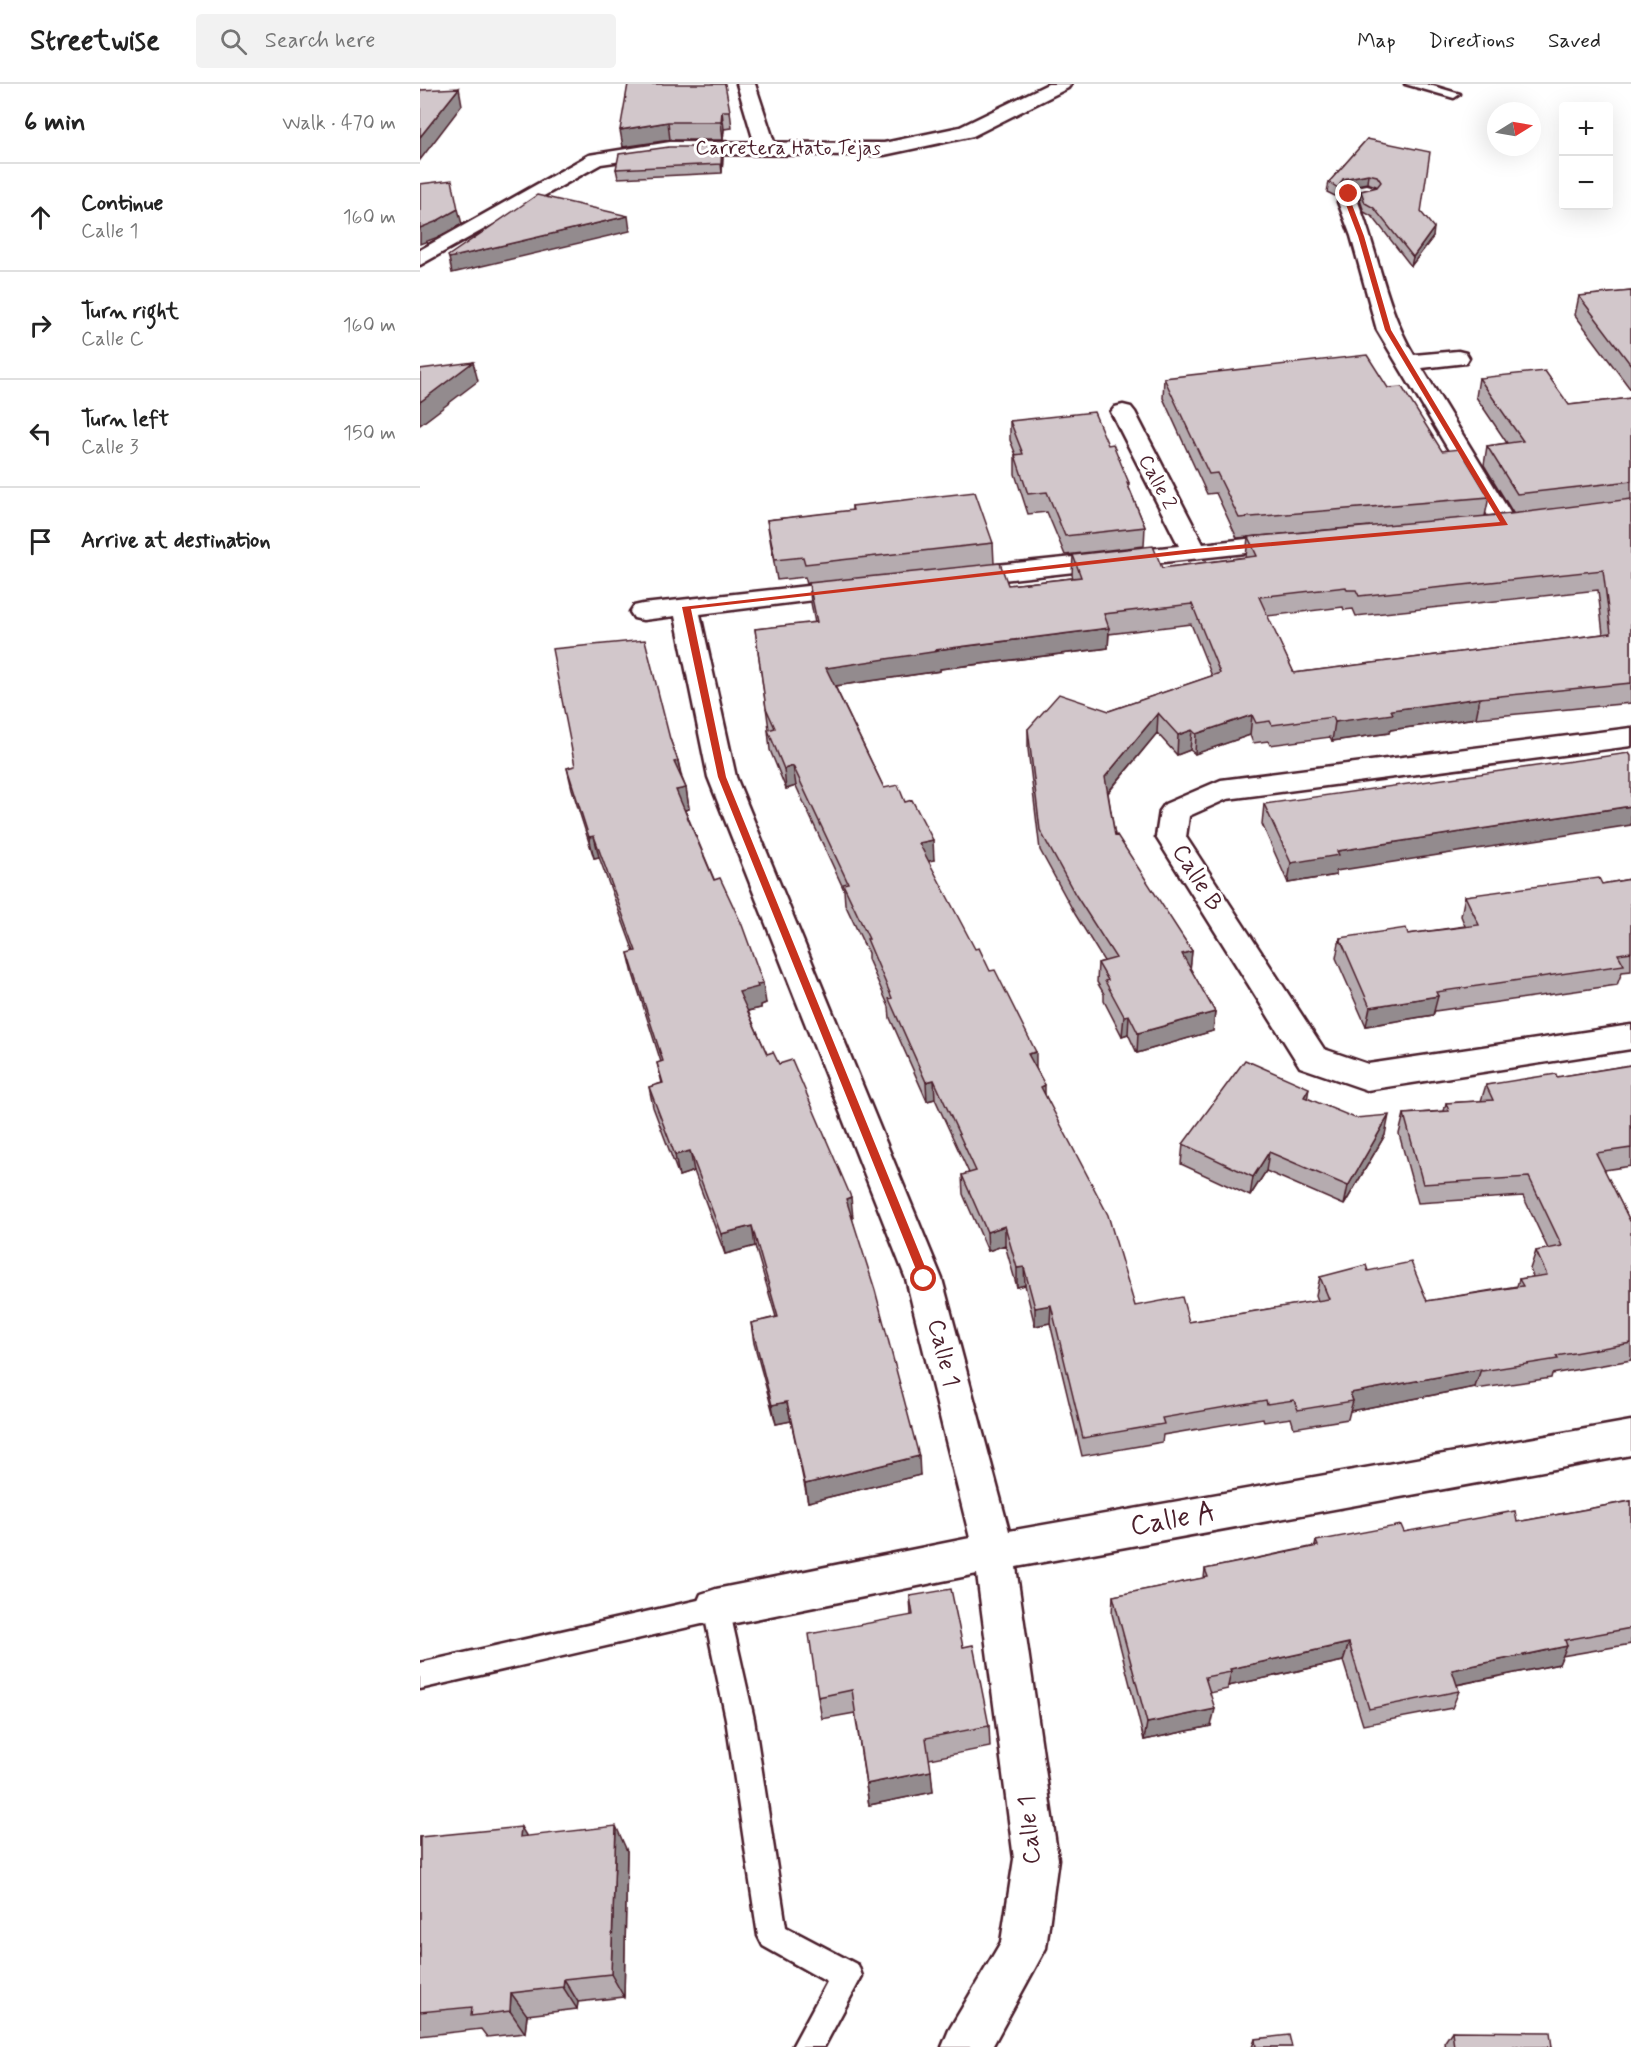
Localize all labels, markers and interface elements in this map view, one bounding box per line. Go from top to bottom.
search box [196,14,616,68]
text: Streetwise [30,23,160,60]
icon: search [217,25,250,58]
text: Search here [265,27,375,55]
text: Map [1357,27,1396,55]
text: Directions [1429,27,1515,55]
text: Saved [1548,27,1601,55]
north arrow [1487,102,1541,156]
map controls [1559,102,1613,210]
button: + [1559,102,1613,156]
text: 6 min [24,106,86,140]
text: Walk · 470 m [282,110,396,137]
street label: Carretera Hato Tejas [695,135,881,162]
button: − [1559,156,1613,210]
route end [1335,180,1361,206]
text: Continue [81,190,163,218]
icon: ahead [24,201,57,234]
text: 160 m [343,204,396,231]
text: Calle 1 [81,218,138,245]
text: Turn right [81,298,179,326]
icon: right [24,309,57,342]
text: 160 m [343,312,396,339]
text: Calle C [81,326,144,353]
text: Turn left [81,406,169,434]
icon: left [24,417,57,450]
text: 150 m [343,420,396,447]
text: Calle 3 [81,434,138,461]
street label: Calle 2 [1131,450,1183,514]
icon: arrive [24,525,57,558]
text: Arrive at destination [81,527,271,555]
street label: Calle B [1164,839,1230,917]
route start [910,1265,936,1291]
street label: Calle 1 [920,1316,966,1390]
street label: Calle A [1127,1494,1219,1546]
street label: Calle 1 [1012,1794,1048,1866]

